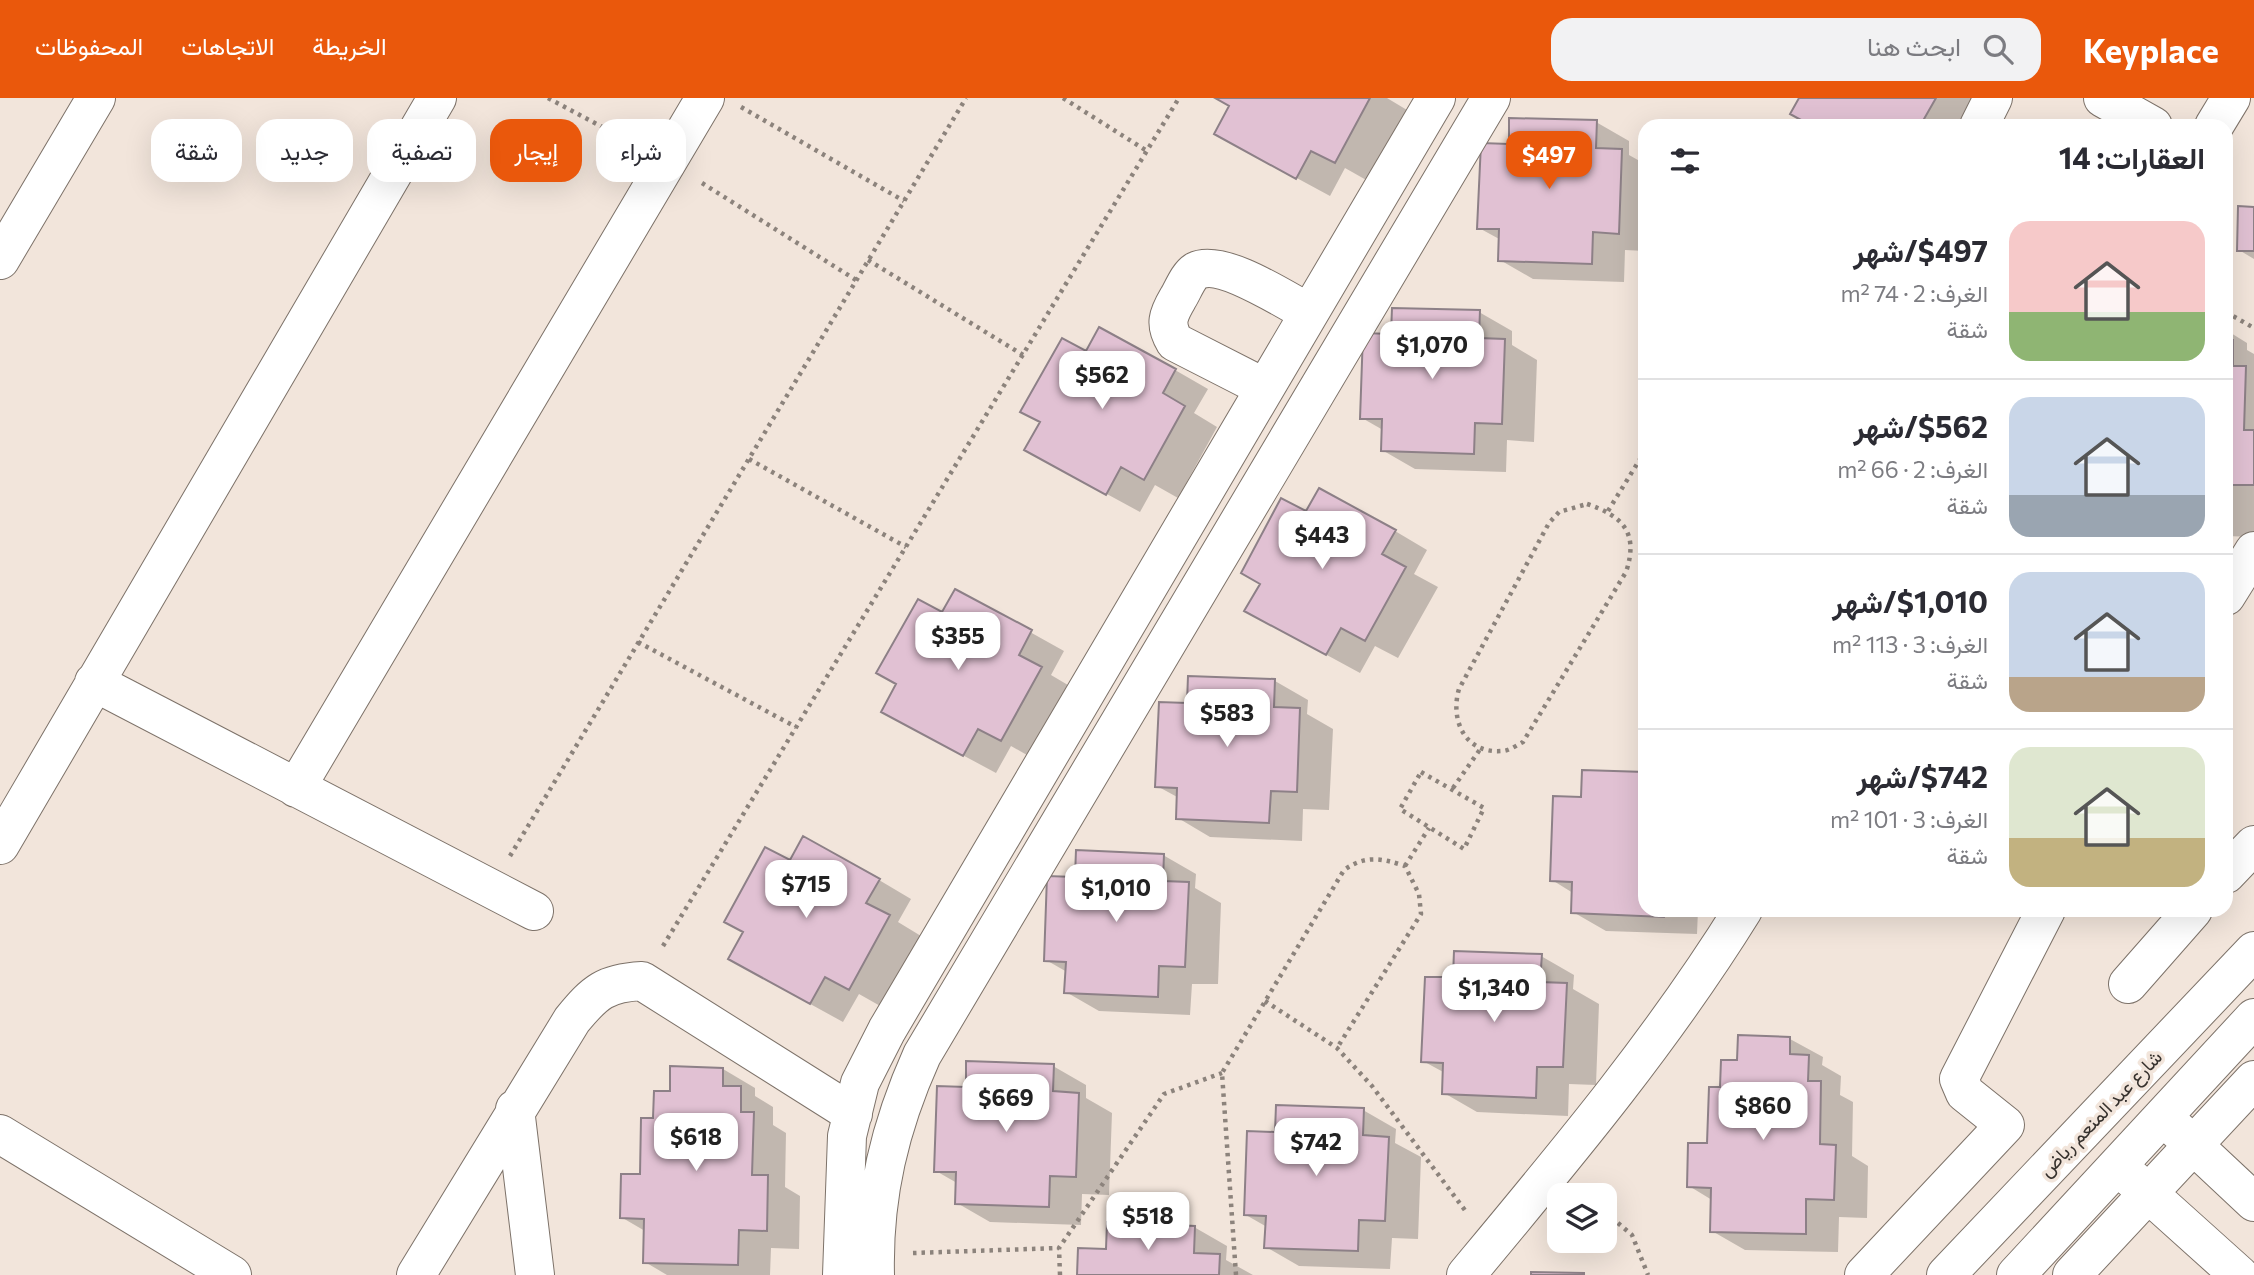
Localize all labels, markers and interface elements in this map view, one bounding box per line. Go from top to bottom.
search box [1551,18,2041,81]
text: Keyplace [2083,29,2219,70]
text: ابحث هنا [1867,30,1961,61]
icon: search [1979,30,2017,68]
text: المحفوظات [35,31,143,60]
text: الاتجاهات [181,31,274,60]
text: الخريطة [312,31,387,60]
chip: شقة [151,119,242,182]
chip: جديد [256,119,353,182]
chip: تصفية [367,119,476,182]
chip: إيجار [490,119,582,182]
chip: شراء [596,119,686,182]
pin: $497 [1508,132,1590,191]
text: العقارات: 14 [2059,138,2205,175]
text: $497 [1522,140,1576,168]
icon: filters [1666,142,1704,180]
text: $497/شهر [1853,231,1988,268]
icon: home [2065,249,2149,333]
text: الغرف: 2 · 74 m² [1840,279,1988,307]
text: شقة [1946,315,1988,343]
pin: $1,070 [1375,322,1489,381]
text: $1,070 [1396,330,1468,358]
pin: $562 [1061,352,1143,411]
text: $562 [1075,360,1129,388]
text: $562/شهر [1853,407,1988,444]
icon: home [2065,425,2149,509]
text: الغرف: 2 · 66 m² [1837,455,1988,483]
text: شقة [1946,491,1988,519]
pin: $443 [1281,512,1363,571]
text: $443 [1295,520,1349,548]
text: $1,010/شهر [1832,582,1988,619]
icon: home [2065,600,2149,684]
pin: $355 [917,612,999,672]
text: $355 [931,621,985,649]
text: الغرف: 3 · 113 m² [1832,630,1988,658]
text: شقة [1946,666,1988,694]
pin: $583 [1186,690,1268,749]
text: $583 [1200,698,1254,726]
text: $742/شهر [1856,757,1988,794]
icon: home [2065,775,2149,859]
text: الغرف: 3 · 101 m² [1830,805,1988,833]
text: شقة [1946,841,1988,869]
pin: $715 [765,860,847,920]
pin: $1,010 [1059,864,1173,924]
text: $715 [781,869,831,897]
text: $1,010 [1081,873,1151,901]
pin: $1,340 [1437,964,1551,1024]
text: $1,340 [1458,973,1530,1001]
street label: شارع عبد المنعم رياض [2034,1045,2168,1182]
pin: $669 [965,1074,1047,1134]
pin: $860 [1722,1082,1804,1142]
text: $669 [978,1083,1034,1111]
text: $860 [1735,1091,1791,1119]
pin: $618 [655,1114,737,1173]
pin: $742 [1275,1118,1357,1178]
text: $618 [670,1122,722,1150]
text: $742 [1290,1127,1342,1155]
map controls [1547,1183,1617,1253]
button: layers [1547,1183,1617,1253]
pin: $518 [1107,1192,1189,1252]
text: $518 [1122,1201,1174,1229]

